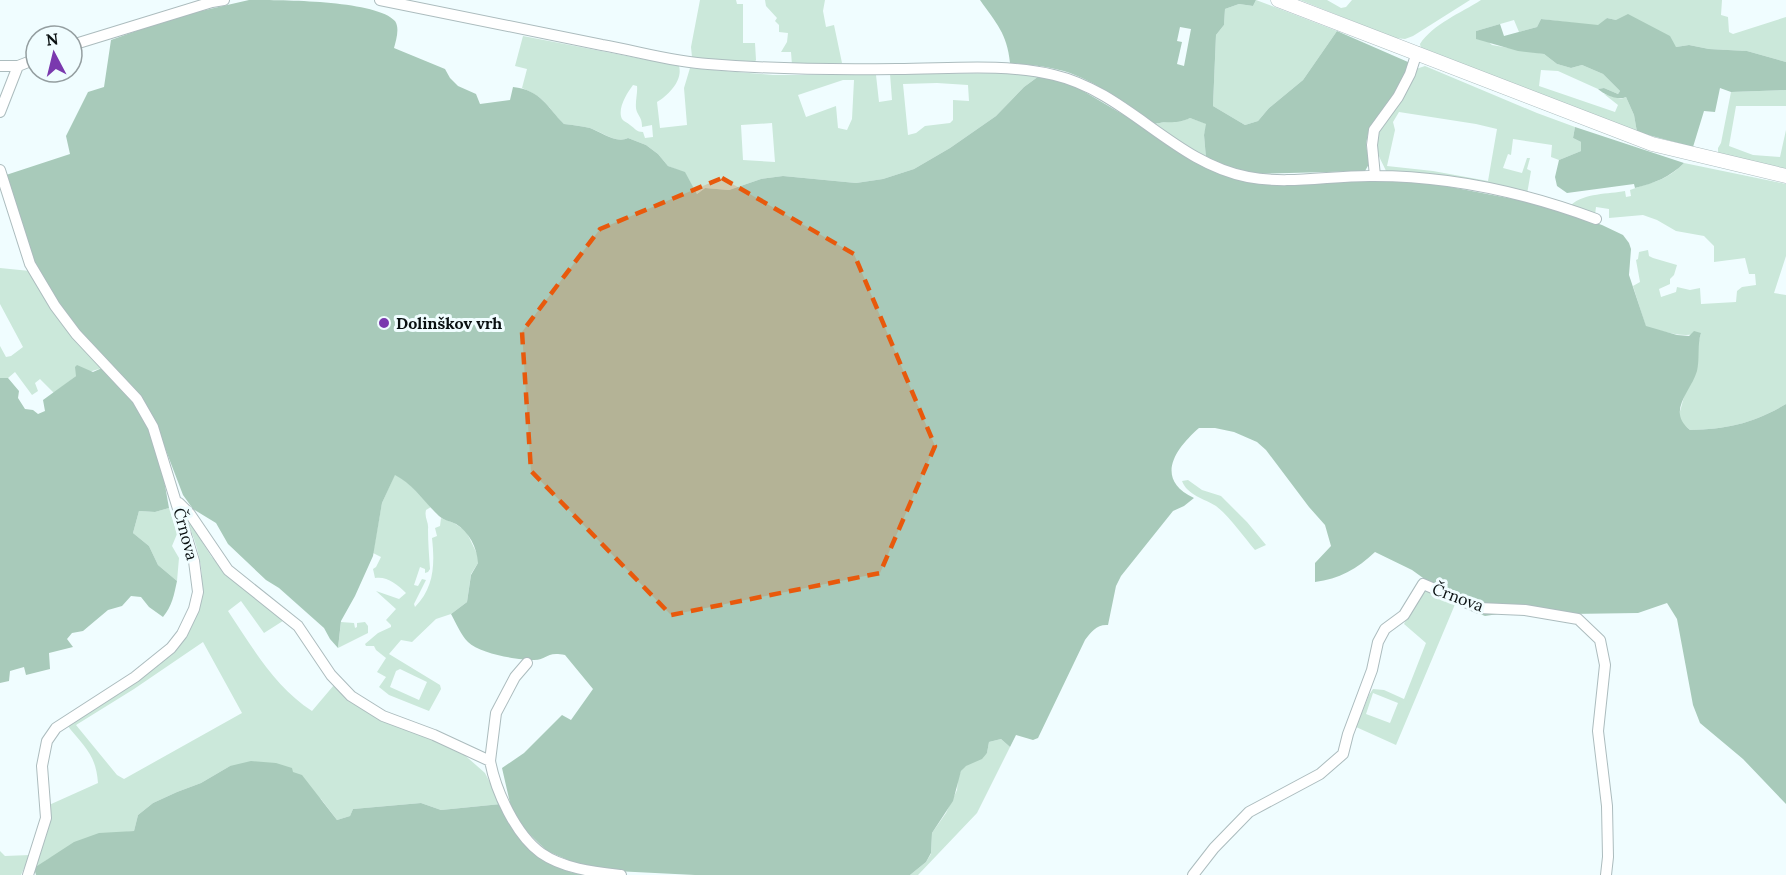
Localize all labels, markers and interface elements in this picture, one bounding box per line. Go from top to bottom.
north arrow [24,24,84,84]
text: N [45,28,60,50]
place label: Dolinškov vrh [396,313,502,333]
marker: Dolinškov vrh [377,316,391,330]
street label: Črnova [169,506,203,562]
street label: Črnova [1430,578,1486,616]

